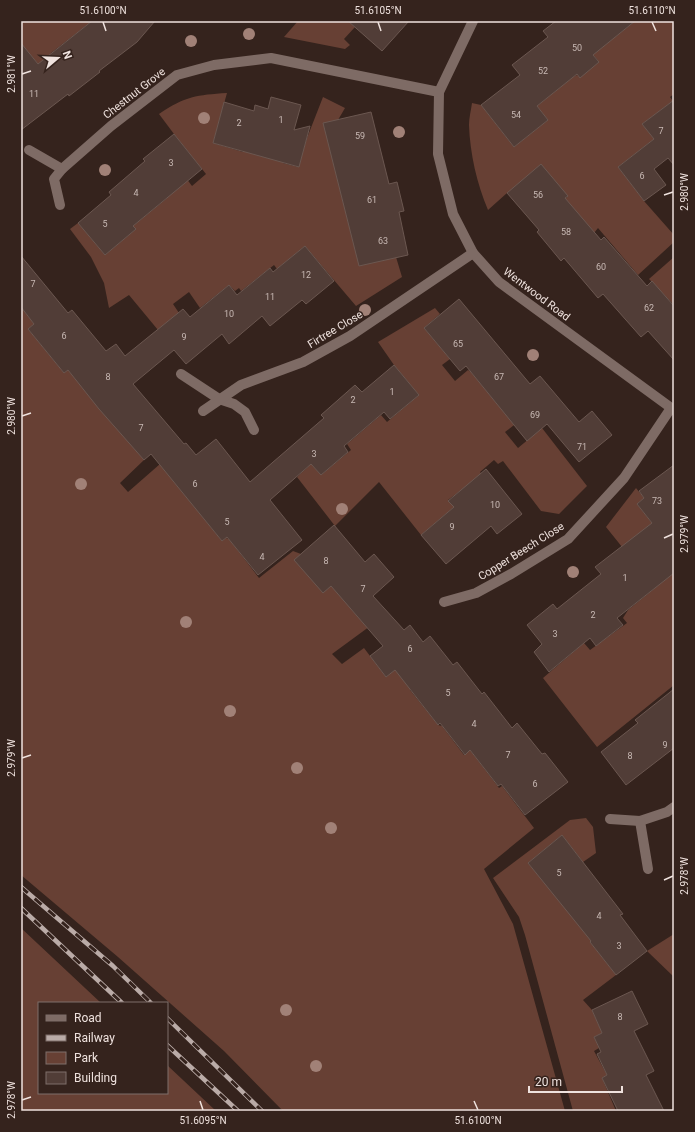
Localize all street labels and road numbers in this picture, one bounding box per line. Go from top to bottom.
street label: Chestnut Grove [101,65,168,122]
street label: Wentwood Road [501,265,573,324]
street label: Firtree Close [305,308,365,351]
street label: Copper Beech Close [476,520,567,583]

